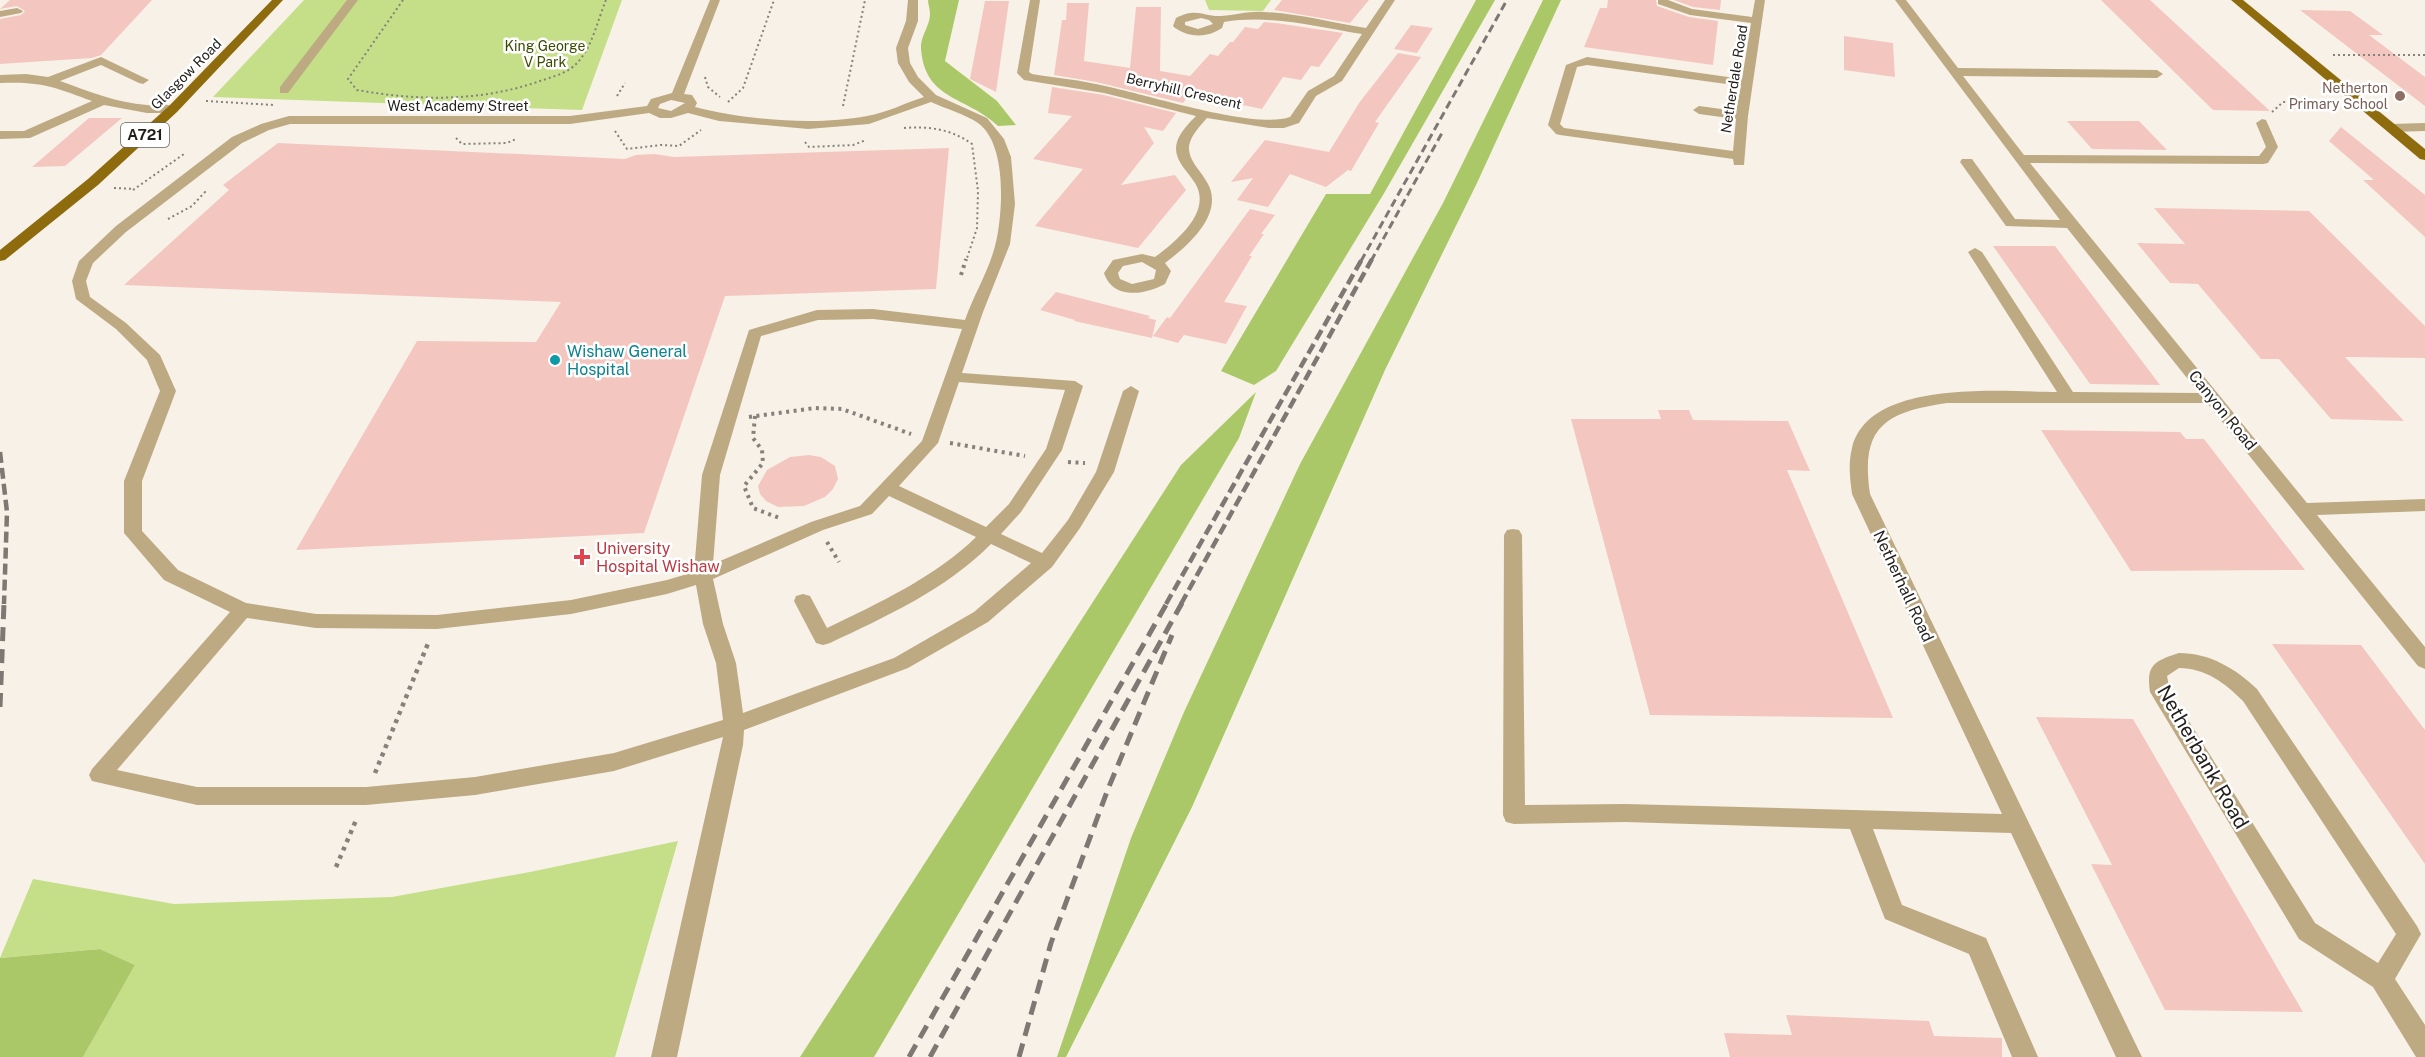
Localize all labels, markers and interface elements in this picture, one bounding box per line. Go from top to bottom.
street label: Netherdale Road [1718,24,1750,134]
street label: Glasgow Road [147,35,225,113]
park label: King George V Park [504,38,586,70]
street label: Berryhill Crescent [1125,70,1243,112]
place label: Netherton Primary School [2289,80,2388,112]
marker: Netherton Primary School [2393,89,2407,103]
street label: West Academy Street [387,98,529,114]
road number: A721 [121,123,169,147]
place label: Wishaw General Hospital [567,342,687,379]
marker: Wishaw General Hospital [548,353,562,367]
street label: Canyon Road [2185,367,2261,454]
street label: Netherhall Road [1869,527,1938,645]
place label: University Hospital Wishaw [596,539,720,576]
marker: University Hospital Wishaw [573,548,591,566]
street label: Netherbank Road [2152,681,2254,833]

